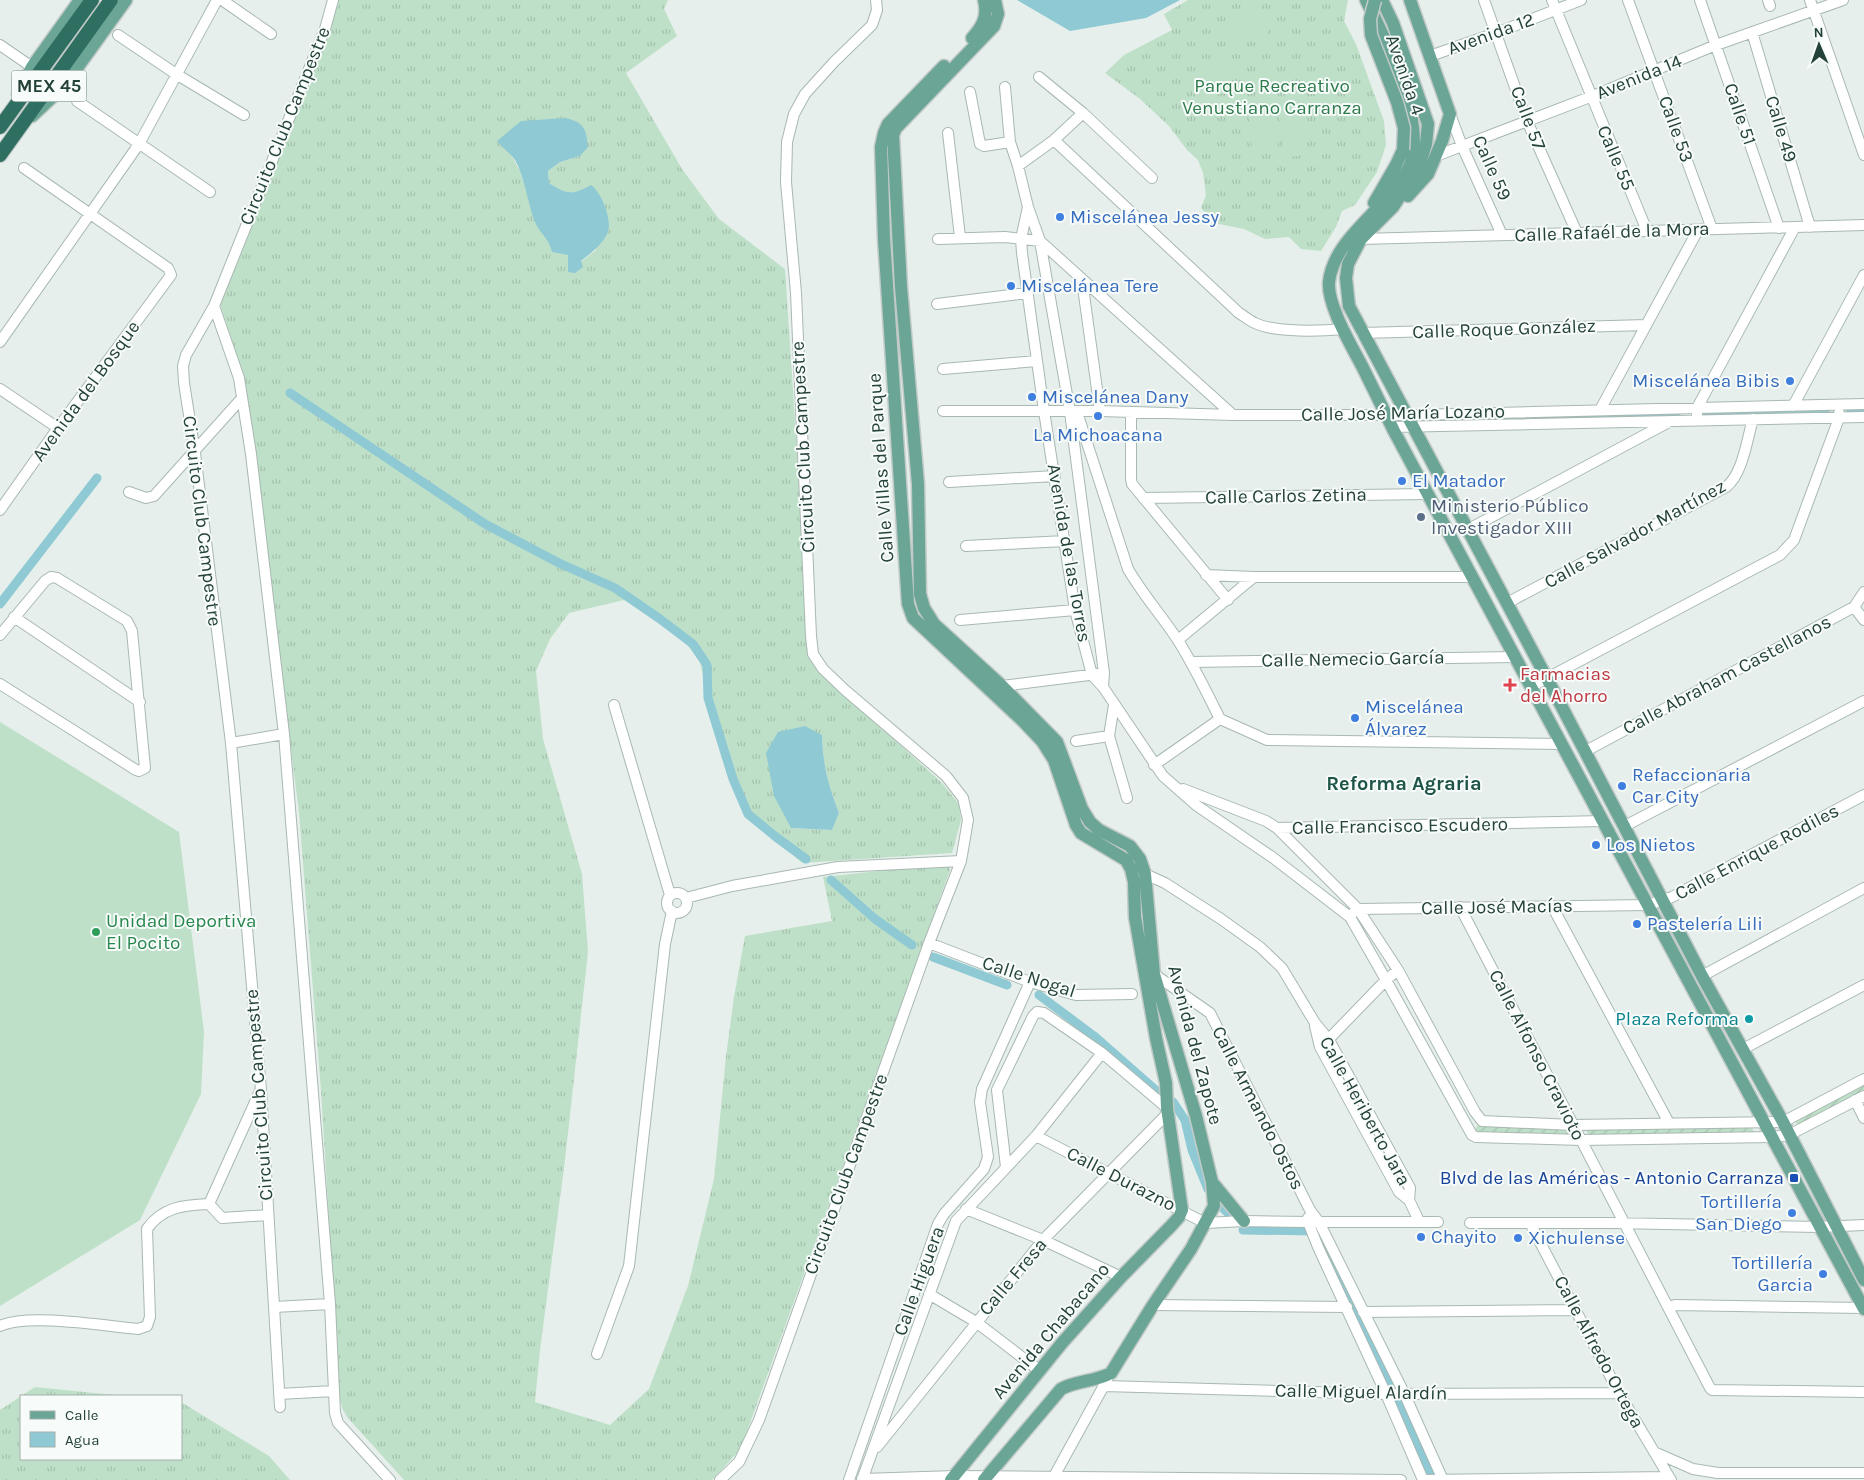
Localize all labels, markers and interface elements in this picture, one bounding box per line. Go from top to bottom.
street label: Avenida 12 [1445,8,1537,60]
north arrow [1794,20,1844,70]
street label: Circuito Club Campestre [235,24,335,228]
text: N [1813,24,1824,41]
street label: Avenida 4 [1381,32,1429,119]
street label: Avenida 14 [1593,50,1685,104]
road number: MEX 45 [12,70,86,102]
park label: Parque Recreativo Venustiano Carranza [1182,75,1362,119]
street label: Calle 51 [1719,80,1761,148]
street label: Calle 57 [1506,83,1550,153]
street label: Calle 53 [1654,93,1698,165]
street label: Calle 49 [1760,93,1802,165]
street label: Calle 55 [1592,122,1640,194]
street label: Calle 59 [1468,132,1516,204]
place label: Miscelánea Jessy [1070,206,1219,228]
marker: Miscelánea Jessy [1054,211,1066,223]
street label: Calle Rafaél de la Mora [1514,218,1710,246]
place label: Miscelánea Tere [1021,275,1159,297]
marker: Miscelánea Tere [1005,280,1017,292]
street label: Calle Roque González [1412,315,1596,343]
street label: Avenida del Bosque [28,316,144,466]
street label: Circuito Club Campestre [786,341,820,553]
place label: Miscelánea Bibis [1632,370,1780,392]
street label: Calle Villas del Parque [863,372,899,564]
marker: Miscelánea Bibis [1784,375,1796,387]
place label: Miscelánea Dany [1042,386,1189,408]
marker: Miscelánea Dany [1026,391,1038,403]
street label: Calle José María Lozano [1301,400,1505,426]
marker: La Michoacana [1092,410,1104,422]
street label: Circuito Club Campestre [178,414,226,628]
place label: La Michoacana [1033,424,1163,446]
street label: Avenida de las Torres [1042,462,1096,644]
place label: El Matador [1412,470,1505,492]
marker: El Matador [1396,475,1408,487]
street label: Calle Salvador Martínez [1541,475,1729,593]
street label: Calle Carlos Zetina [1205,484,1367,508]
place label: Ministerio Público Investigador XIII [1431,495,1589,539]
marker: Ministerio Público Investigador XIII [1415,511,1427,523]
street label: Calle Abraham Castellanos [1619,611,1835,739]
street label: Calle Nemecio García [1261,646,1445,672]
place label: Farmacias del Ahorro [1520,663,1611,707]
marker: Farmacias del Ahorro [1504,679,1516,691]
place label: Miscelánea Álvarez [1365,696,1464,740]
marker: Miscelánea Álvarez [1349,712,1361,724]
place label: Refaccionaria Car City [1632,764,1751,808]
district label: Reforma Agraria [1326,772,1482,795]
marker: Refaccionaria Car City [1616,780,1628,792]
street label: Calle Enrique Rodiles [1671,799,1843,905]
street label: Calle Francisco Escudero [1292,813,1508,839]
place label: Los Nietos [1606,834,1696,856]
marker: Los Nietos [1590,839,1602,851]
street label: Calle José Macías [1421,895,1573,919]
place label: Unidad Deportiva El Pocito [106,910,257,954]
place label: Pastelería Lili [1647,913,1763,935]
marker: Pastelería Lili [1631,918,1643,930]
marker: Unidad Deportiva El Pocito [90,926,102,938]
street label: Calle Nogal [980,952,1078,1002]
street label: Avenida del Zapote [1163,963,1227,1127]
street label: Calle Alfonso Cravioto [1484,966,1590,1144]
street label: Circuito Club Campestre [241,989,277,1201]
place label: Plaza Reforma [1615,1008,1739,1030]
marker: Plaza Reforma [1743,1013,1755,1025]
street label: Calle Armando Ostos [1207,1023,1309,1193]
street label: Calle Heriberto Jara [1315,1032,1415,1190]
street label: Circuito Club Campestre [799,1071,893,1277]
street label: Calle Durazno [1063,1142,1179,1216]
place label: Blvd de las Américas - Antonio Carranza [1440,1167,1784,1189]
marker: Blvd de las Américas - Antonio Carranza [1788,1172,1800,1184]
place label: Tortillería San Diego [1695,1191,1782,1235]
marker: Tortillería San Diego [1786,1207,1798,1219]
street label: Calle Higuera [889,1223,949,1339]
place label: Chayito [1431,1226,1497,1248]
place label: Xichulense [1528,1227,1625,1249]
marker: Chayito [1415,1231,1427,1243]
marker: Xichulense [1512,1232,1524,1244]
street label: Calle Fresa [974,1234,1052,1320]
place label: Tortillería Garcia [1732,1252,1813,1296]
street label: Avenida Chabacano [988,1259,1114,1403]
marker: Tortillería Garcia [1817,1268,1829,1280]
street label: Calle Alfredo Ortega [1549,1272,1649,1432]
street label: Calle Miguel Alardín [1275,1379,1447,1405]
legend [20,1395,182,1460]
text: Calle [65,1406,99,1424]
text: Agua [65,1431,99,1449]

